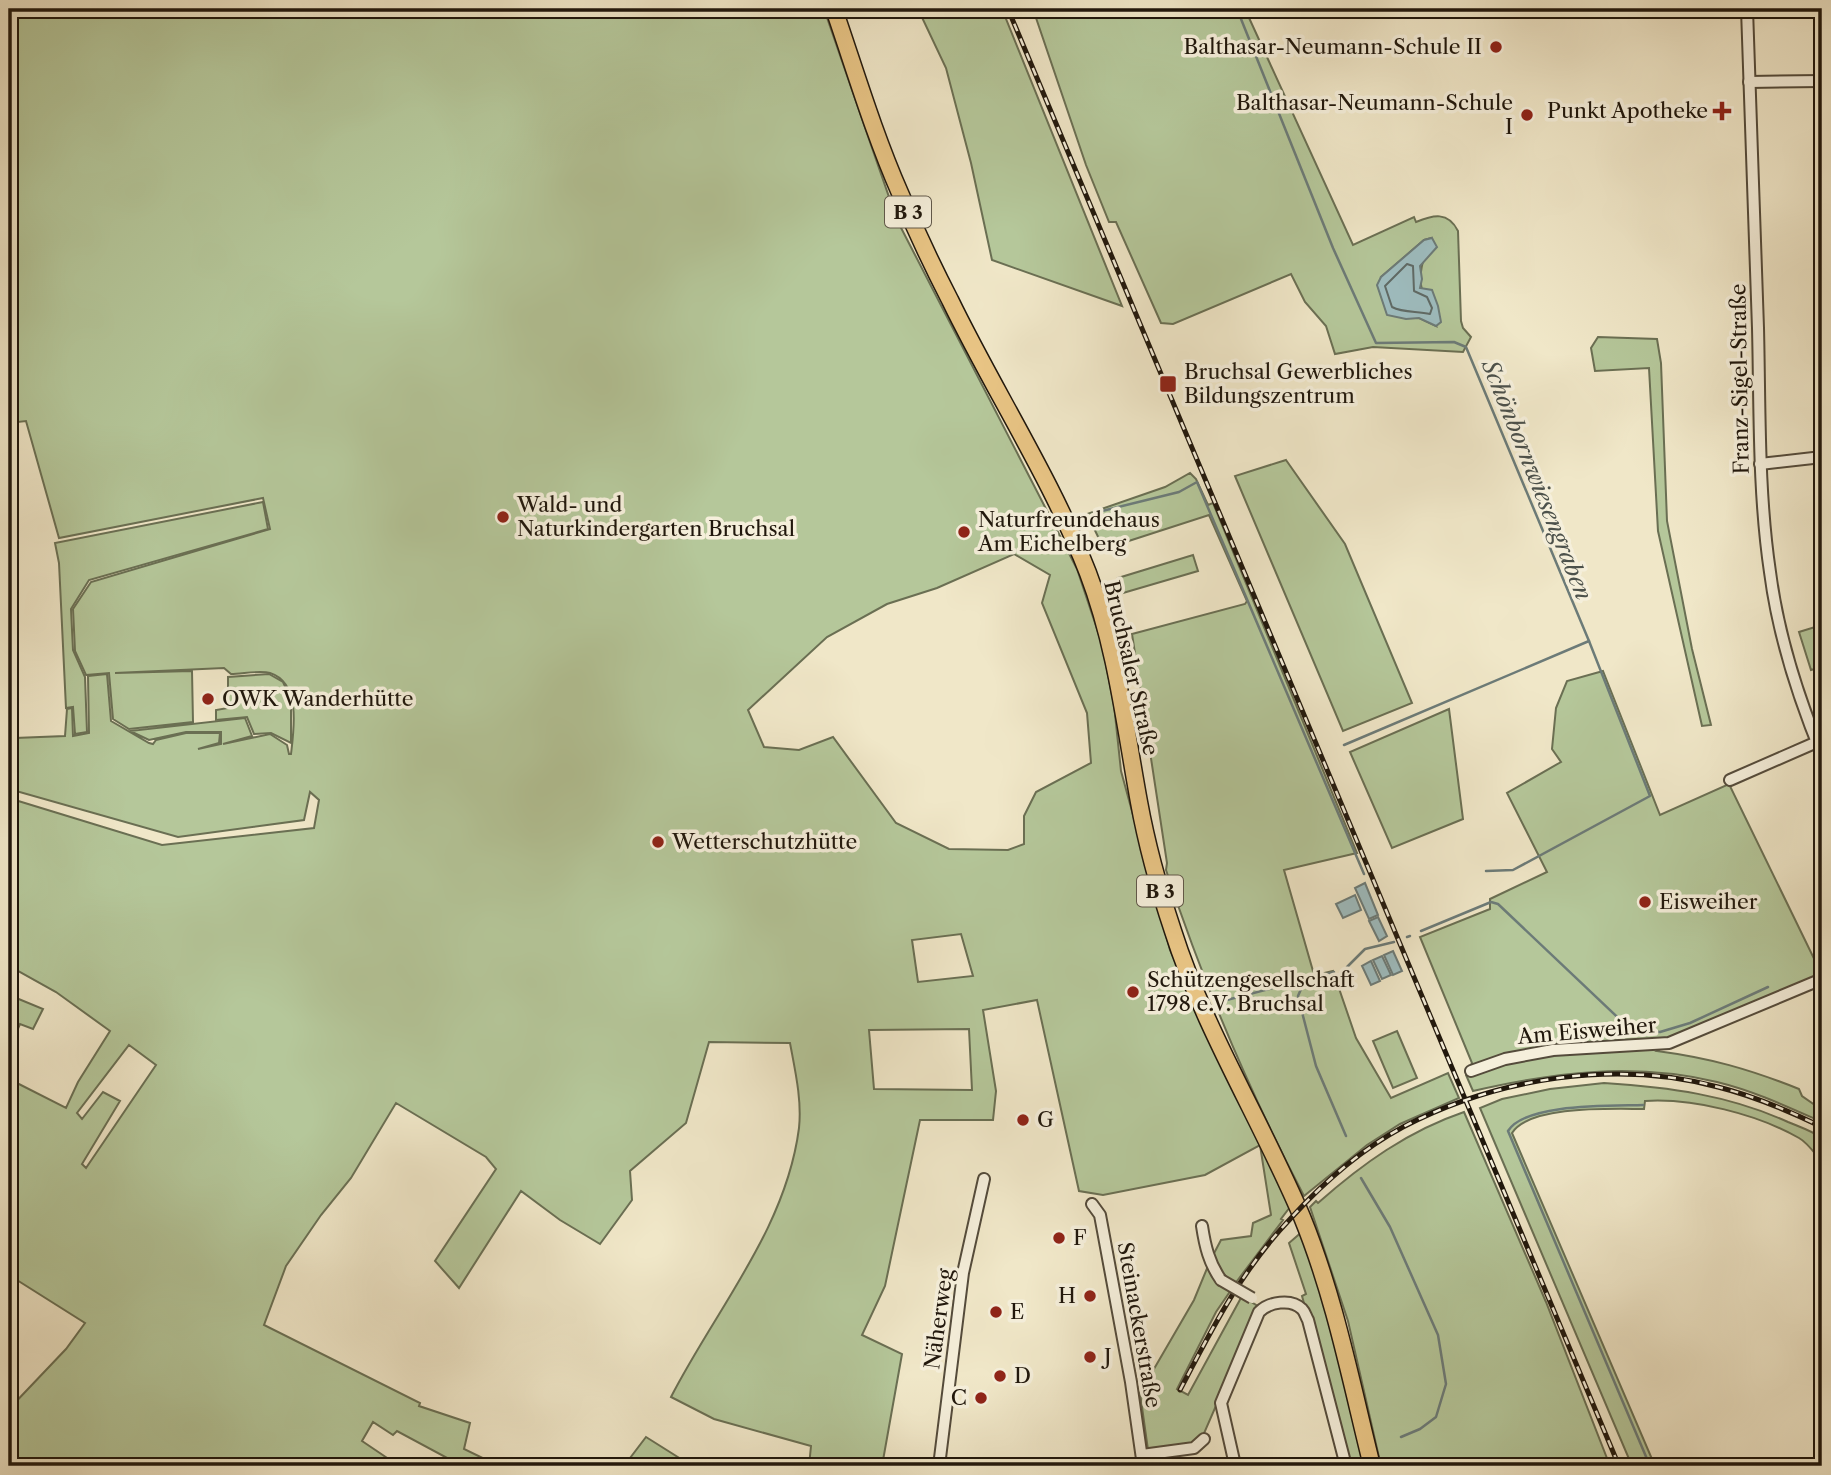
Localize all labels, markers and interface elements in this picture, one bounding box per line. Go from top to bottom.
place label: Balthasar-Neumann-Schule II [1184,34,1482,59]
marker: Balthasar-Neumann-Schule II [1488,39,1504,55]
place label: Balthasar-Neumann-Schule I [1236,90,1513,139]
place label: Punkt Apotheke [1547,98,1708,123]
marker: Punkt Apotheke [1714,103,1730,119]
marker: Balthasar-Neumann-Schule I [1519,107,1535,123]
road number: B 3 [885,196,931,228]
street label: Franz-Sigel-Straße [1725,283,1754,475]
water label: Schönbornwiesengraben [1475,354,1598,604]
place label: Bruchsal Gewerbliches Bildungszentrum [1184,359,1413,408]
marker: Bruchsal Gewerbliches Bildungszentrum [1158,374,1178,394]
place label: Wald- und Naturkindergarten Bruchsal [516,492,795,541]
place label: Naturfreundehaus Am Eichelberg [977,507,1160,556]
marker: Wald- und Naturkindergarten Bruchsal [495,509,511,525]
marker: Naturfreundehaus Am Eichelberg [956,524,972,540]
street label: Bruchsaler Straße [1099,578,1164,758]
place label: OWK Wanderhütte [222,686,414,711]
marker: OWK Wanderhütte [200,691,216,707]
place label: Wetterschutzhütte [671,829,857,854]
marker: Wetterschutzhütte [650,834,666,850]
road number: B 3 [1137,876,1183,906]
place label: Eisweiher [1659,889,1758,914]
marker: Eisweiher [1637,894,1653,910]
place label: Schützengesellschaft 1798 e.V. Bruchsal [1147,967,1355,1016]
marker: Schützengesellschaft 1798 e.V. Bruchsal [1125,984,1141,1000]
street label: Am Eisweiher [1515,1012,1658,1049]
place label: G [1037,1107,1054,1132]
marker: G [1015,1112,1031,1128]
place label: F [1073,1225,1087,1250]
marker: F [1051,1230,1067,1246]
street label: Steinackerstraße [1113,1240,1166,1410]
street label: Näherweg [919,1266,958,1371]
place label: H [1058,1283,1076,1308]
marker: H [1082,1288,1098,1304]
place label: E [1010,1299,1024,1324]
marker: E [988,1304,1004,1320]
place label: J [1101,1344,1112,1369]
marker: J [1082,1349,1098,1365]
place label: D [1014,1363,1031,1388]
marker: D [992,1368,1008,1384]
place label: C [951,1385,967,1410]
marker: C [973,1390,989,1406]

